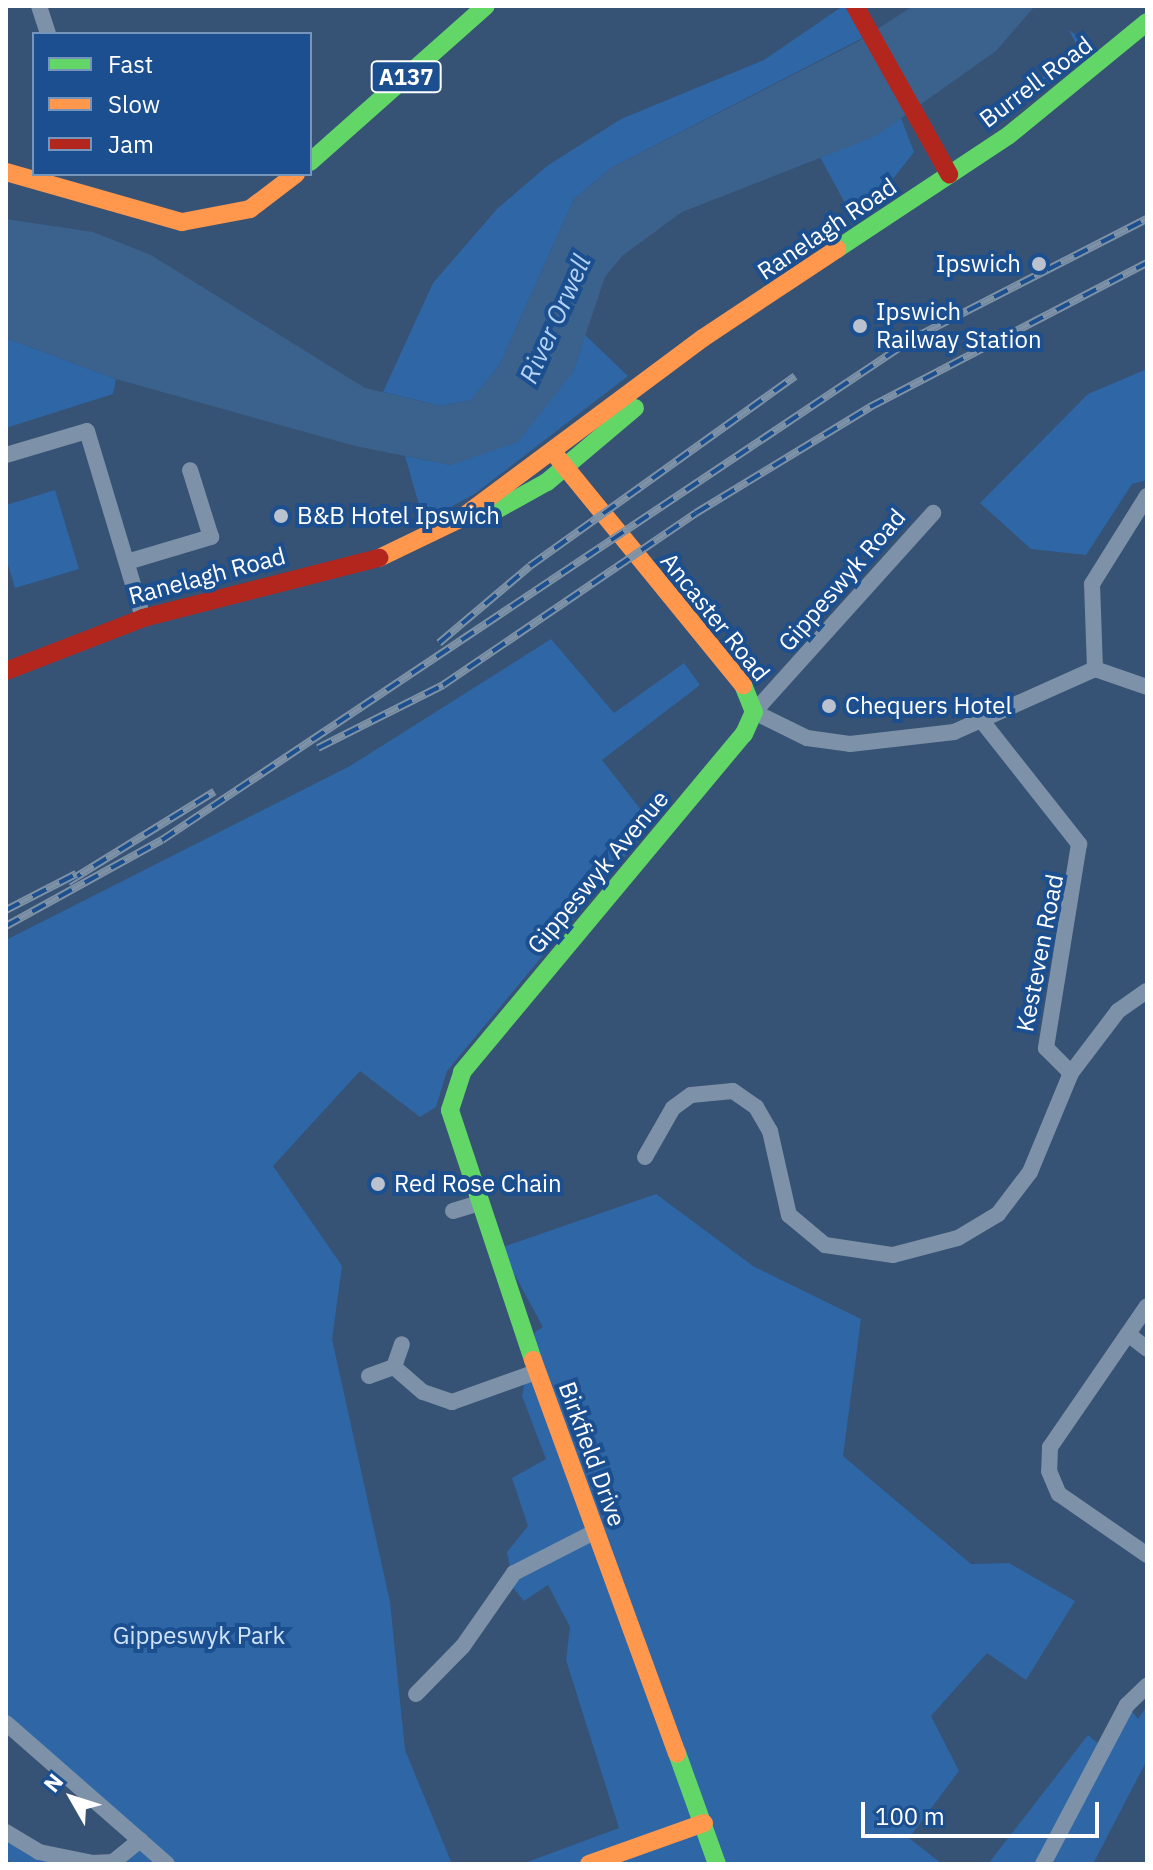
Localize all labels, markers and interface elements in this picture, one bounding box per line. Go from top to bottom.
street label: Burrell Road [974,30,1098,134]
legend [32,32,312,176]
text: Fast [108,48,153,80]
road number: A137 [370,59,442,95]
text: Slow [108,88,160,120]
text: Jam [108,128,154,160]
street label: Ranelagh Road [752,172,902,286]
water label: River Orwell [513,250,597,388]
place label: Ipswich [936,250,1021,278]
marker: Ipswich [1028,253,1050,275]
place label: Ipswich Railway Station [876,298,1042,354]
marker: Ipswich Railway Station [851,317,869,335]
place label: B&B Hotel Ipswich [297,502,500,530]
street label: Gippeswyk Road [772,503,912,657]
marker: B&B Hotel Ipswich [272,507,290,525]
street label: Ranelagh Road [125,541,289,611]
street label: Ancaster Road [655,547,775,687]
place label: Chequers Hotel [845,692,1012,720]
marker: Chequers Hotel [820,697,838,715]
street label: Gippeswyk Avenue [521,785,675,959]
street label: Kesteven Road [1011,872,1069,1034]
place label: Red Rose Chain [394,1170,562,1198]
marker: Red Rose Chain [369,1175,387,1193]
street label: Birkfield Drive [553,1378,631,1530]
park label: Gippeswyk Park [113,1622,285,1650]
north arrow [32,1758,112,1838]
text: N [37,1767,69,1798]
scale bar [865,1786,1103,1836]
text: 100 m [875,1800,945,1832]

